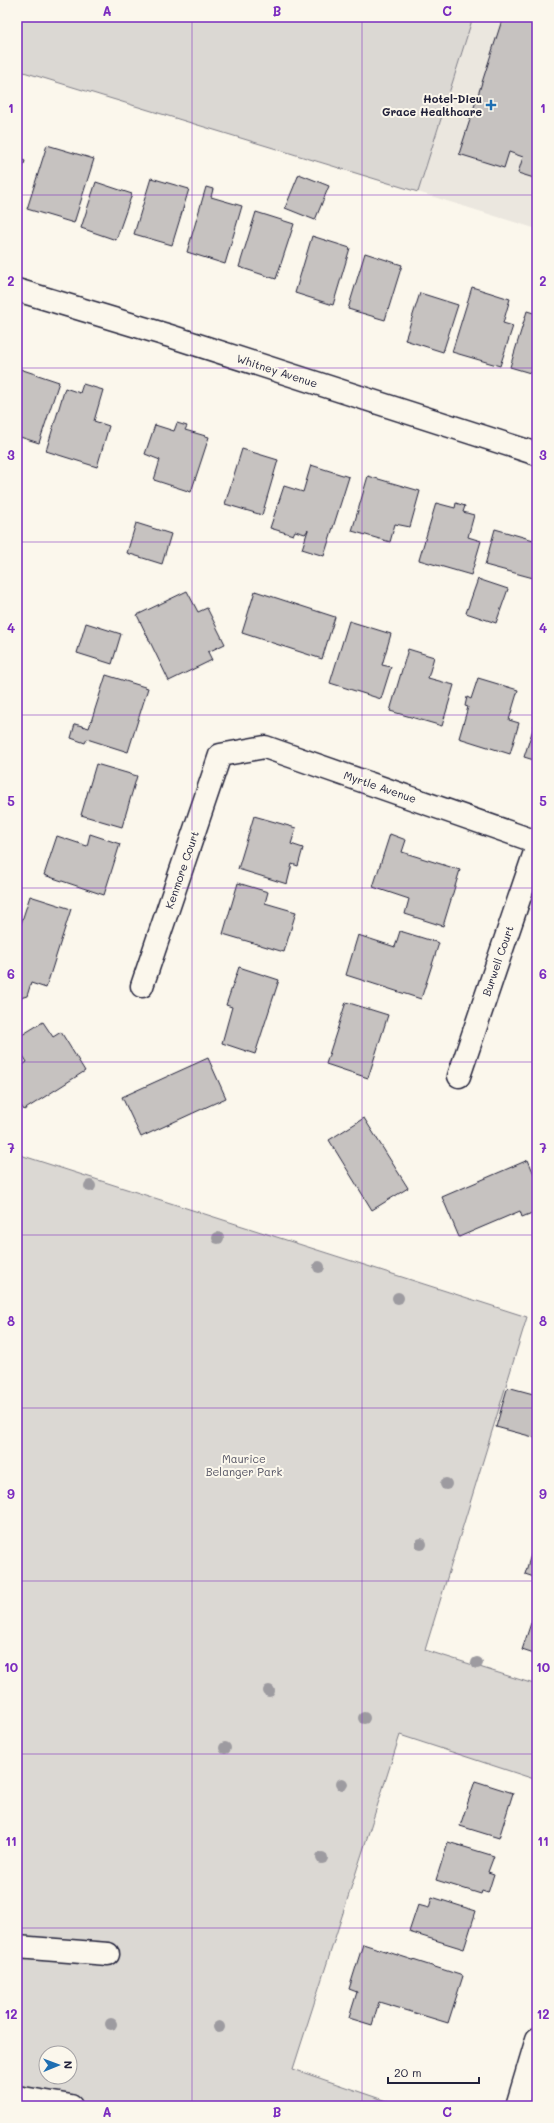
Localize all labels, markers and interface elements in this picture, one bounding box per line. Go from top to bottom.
text: A [102,2,112,19]
text: B [273,2,282,19]
text: C [442,2,452,19]
place label: Hotel-Dieu Grace Healthcare [382,91,482,119]
text: 1 [8,99,14,116]
marker: Hotel-Dieu Grace Healthcare [485,99,497,111]
text: 1 [540,99,546,116]
text: 2 [7,272,15,289]
text: 2 [539,272,547,289]
street label: Whitney Avenue [235,350,320,391]
text: 3 [7,446,15,463]
text: 3 [539,446,547,463]
text: 4 [7,619,15,636]
text: 4 [539,619,547,636]
street label: Myrtle Avenue [342,767,419,806]
text: 5 [7,792,15,809]
text: 5 [539,792,547,809]
street label: Kenmore Court [161,829,202,911]
street label: Burwell Court [478,923,517,998]
text: 6 [7,965,15,982]
text: 6 [539,965,547,982]
text: 7 [7,1139,15,1156]
text: 7 [539,1139,547,1156]
text: 8 [7,1312,15,1329]
text: 8 [539,1312,547,1329]
park label: Maurice Belanger Park [206,1451,282,1479]
text: 9 [7,1485,15,1502]
text: 9 [539,1485,547,1502]
text: 10 [4,1658,18,1675]
text: 10 [536,1658,550,1675]
text: 11 [5,1832,17,1849]
text: 11 [537,1832,549,1849]
text: 12 [4,2005,18,2022]
text: 12 [536,2005,550,2022]
north arrow [38,2045,78,2085]
scale bar [388,2059,479,2085]
text: N [61,2061,76,2069]
text: 20 m [394,2064,422,2080]
text: A [102,2103,112,2120]
text: B [273,2103,282,2120]
text: C [442,2103,452,2120]

